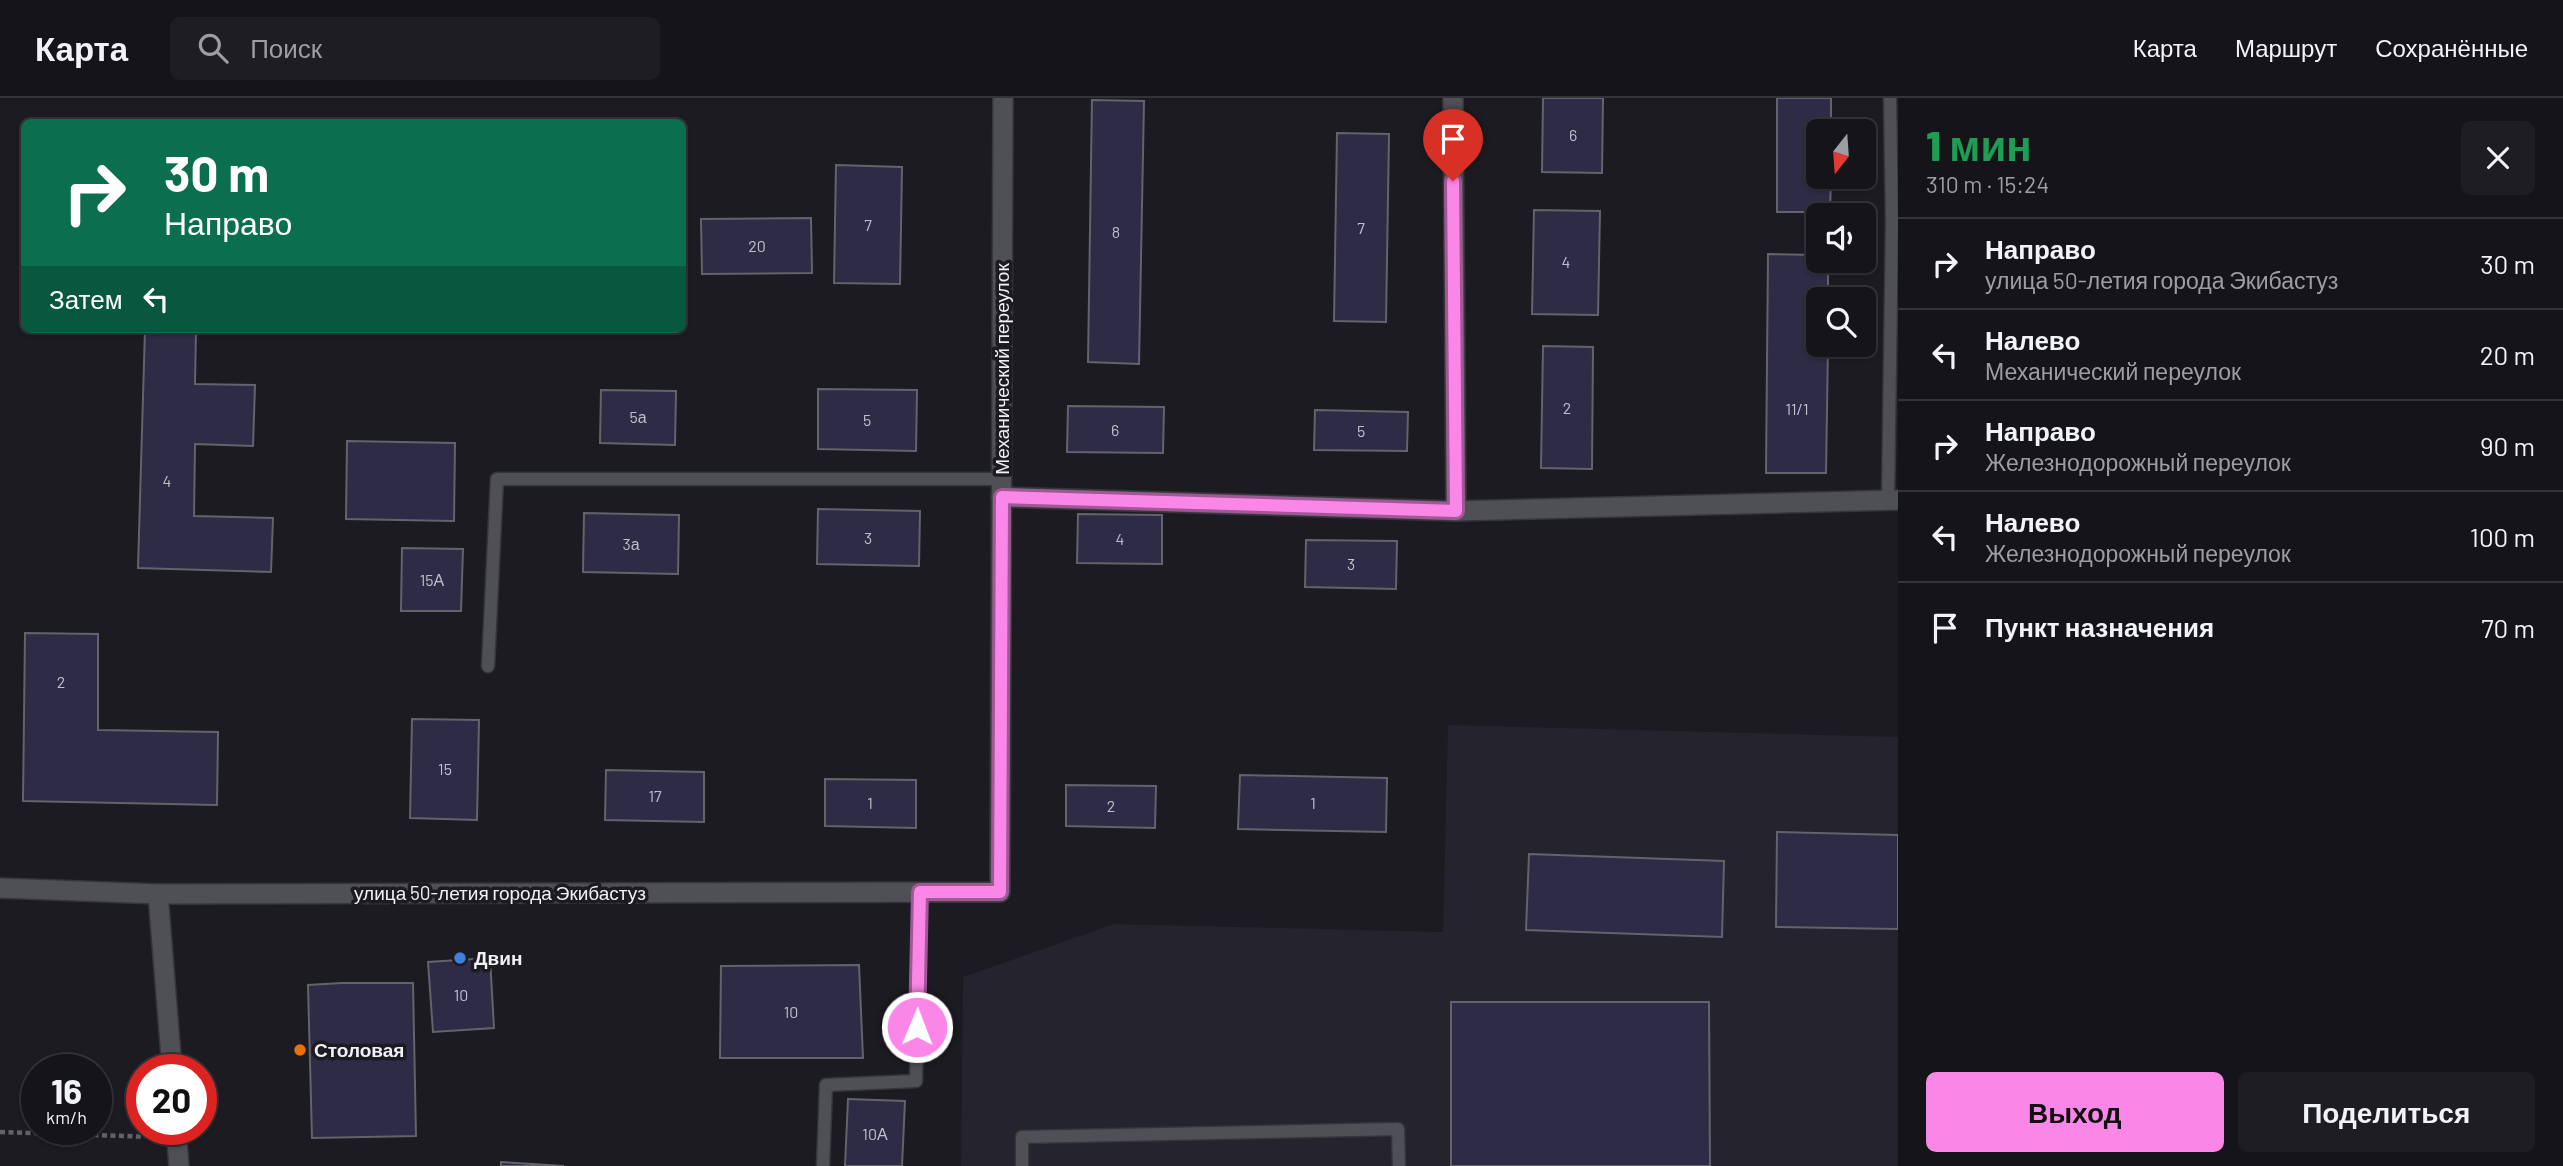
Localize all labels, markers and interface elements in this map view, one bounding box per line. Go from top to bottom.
search box [170,17,660,80]
text: Карта [35,28,128,68]
icon: search [194,29,232,67]
text: Поиск [250,32,322,63]
text: Карта [2133,33,2197,62]
text: Маршрут [2235,33,2337,62]
text: Сохранённые [2375,33,2528,62]
pin [1423,109,1483,181]
north arrow [1806,119,1876,189]
map controls [1806,119,1876,357]
text: 1 мин [1926,119,2032,169]
icon: arrive [1434,120,1472,158]
button: close [2461,121,2535,195]
house number: 6 [1569,125,1577,144]
text: 30 m [164,143,269,202]
icon: right [49,147,140,238]
text: 310 m · 15:24 [1926,170,2049,198]
text: Направо [164,203,292,241]
button: sound [1806,203,1876,273]
house number: 7 [864,215,872,234]
house number: 7 [1357,218,1365,237]
house number: 8 [1112,222,1120,241]
text: Направо [1985,233,2096,264]
house number: 20 [748,236,766,255]
icon: right [1926,245,1964,283]
text: 30 m [2480,248,2535,279]
house number: 4 [1562,252,1570,271]
street label: Механический переулок [990,263,1013,475]
text: улица 50-летия города Экибастуз [1985,266,2338,294]
icon: left [137,280,175,318]
text: Затем [49,283,123,314]
button: search [1806,287,1876,357]
text: Налево [1985,324,2080,355]
icon: left [1926,336,1964,374]
text: 20 m [2480,339,2535,370]
text: Механический переулок [1985,357,2241,385]
house number: 2 [1563,398,1571,417]
house number: 11/1 [1785,399,1809,418]
house number: 5а [629,407,647,426]
house number: 5 [863,410,871,429]
text: Направо [1985,415,2096,446]
house number: 6 [1111,420,1119,439]
house number: 5 [1357,421,1365,440]
icon: right [1926,427,1964,465]
text: 90 m [2480,430,2535,461]
text: Железнодорожный переулок [1985,448,2291,476]
house number: 4 [163,471,171,490]
text: Налево [1985,506,2080,537]
icon: left [1926,518,1964,556]
text: 100 m [2470,521,2535,552]
house number: 3 [864,528,872,547]
house number: 4 [1116,529,1124,548]
house number: 3а [622,534,640,553]
text: Железнодорожный переулок [1985,539,2291,567]
house number: 3 [1347,554,1355,573]
house number: 15А [420,570,445,589]
icon: arrive [1926,609,1964,647]
text: Пункт назначения [1985,611,2214,642]
text: 70 m [2481,612,2535,643]
house number: 2 [57,672,65,691]
house number: 15 [438,759,452,778]
house number: 17 [648,786,662,805]
house number: 1 [867,793,873,812]
house number: 1 [1310,793,1316,812]
house number: 2 [1107,796,1115,815]
street label: улица 50-летия города Экибастуз [354,881,646,904]
place label: Двин [474,946,522,969]
marker: Двин [452,950,468,966]
house number: 10 [454,985,468,1004]
position arrow [880,990,954,1064]
house number: 10 [784,1002,798,1021]
place label: Столовая [314,1038,404,1061]
marker: Столовая [292,1042,308,1058]
speed limit sign: 20 [126,1054,217,1145]
text: 16 [51,1069,82,1111]
button: Выход [1926,1072,2224,1152]
button: Поделиться [2238,1072,2535,1152]
text: km/h [46,1106,87,1128]
house number: 10А [862,1124,888,1143]

